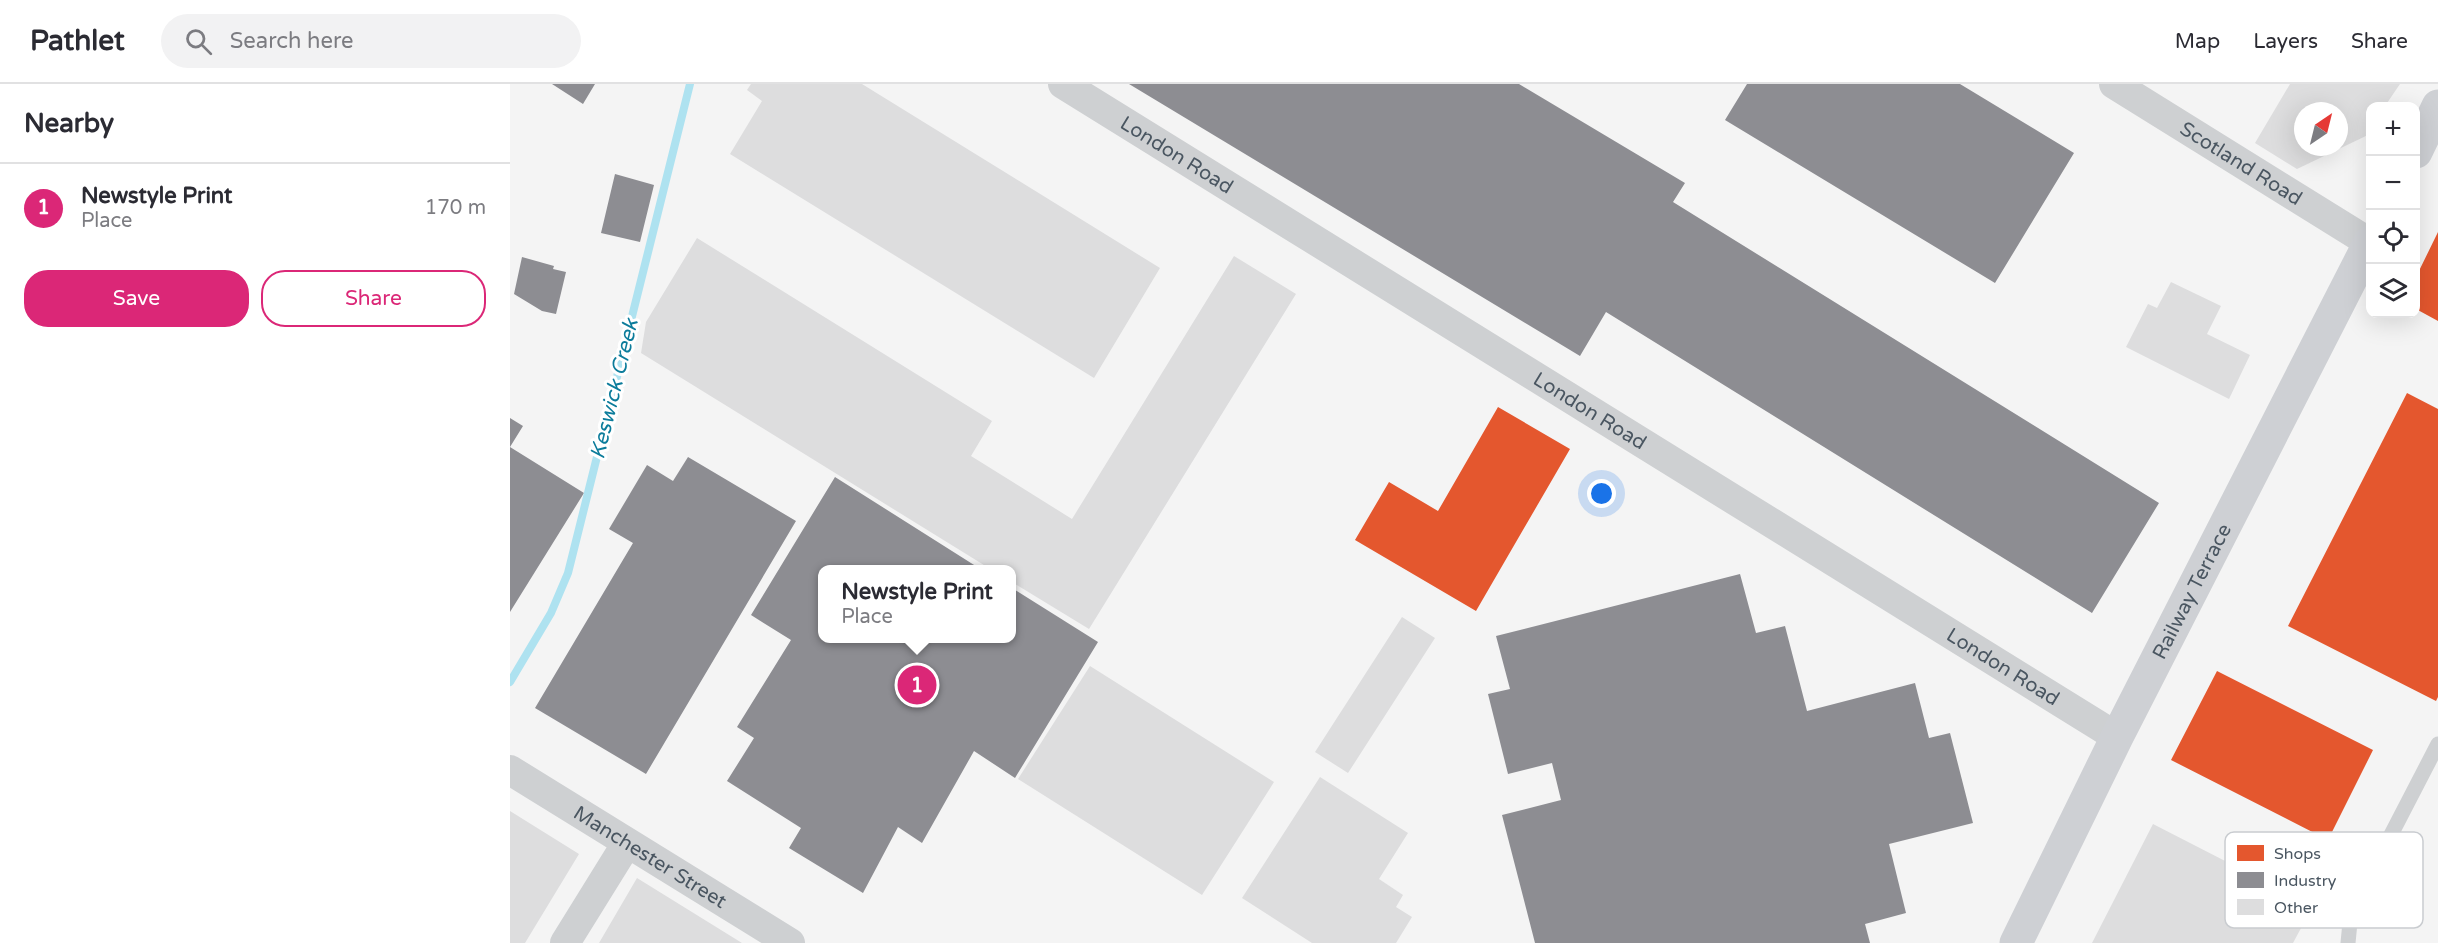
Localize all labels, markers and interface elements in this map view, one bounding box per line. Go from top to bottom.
search box [161,14,581,68]
text: Pathlet [30,24,125,58]
icon: search [182,25,215,58]
text: Search here [230,28,353,54]
text: Map [2175,29,2220,54]
text: Layers [2253,29,2318,54]
text: Share [2351,29,2408,54]
north arrow [2294,102,2348,156]
map controls [2366,102,2420,318]
button: + [2366,102,2420,156]
text: Nearby [24,108,114,139]
street label: London Road [1115,111,1237,199]
street label: Scotland Road [2175,117,2306,211]
button: − [2366,156,2420,210]
text: Newstyle Print [81,183,232,209]
text: 1 [37,196,50,220]
text: 170 m [425,196,486,220]
text: Place [81,209,132,233]
button: locate [2366,210,2420,264]
button: layers [2366,264,2420,318]
button: Save [24,270,249,327]
button: Share [261,270,486,327]
water label: Keswick Creek [585,315,644,462]
street label: London Road [1529,367,1650,455]
your location [1587,479,1616,508]
street label: Railway Terrace [2148,520,2237,664]
popup [818,565,1016,643]
text: Newstyle Print [841,579,993,605]
text: Place [841,605,893,629]
street label: London Road [1942,623,2064,711]
pin: 1 [898,662,936,708]
street label: Manchester Street [569,801,731,914]
legend [2225,832,2423,928]
text: Shops [2274,844,2321,864]
text: Industry [2274,871,2337,891]
text: Other [2274,898,2319,918]

